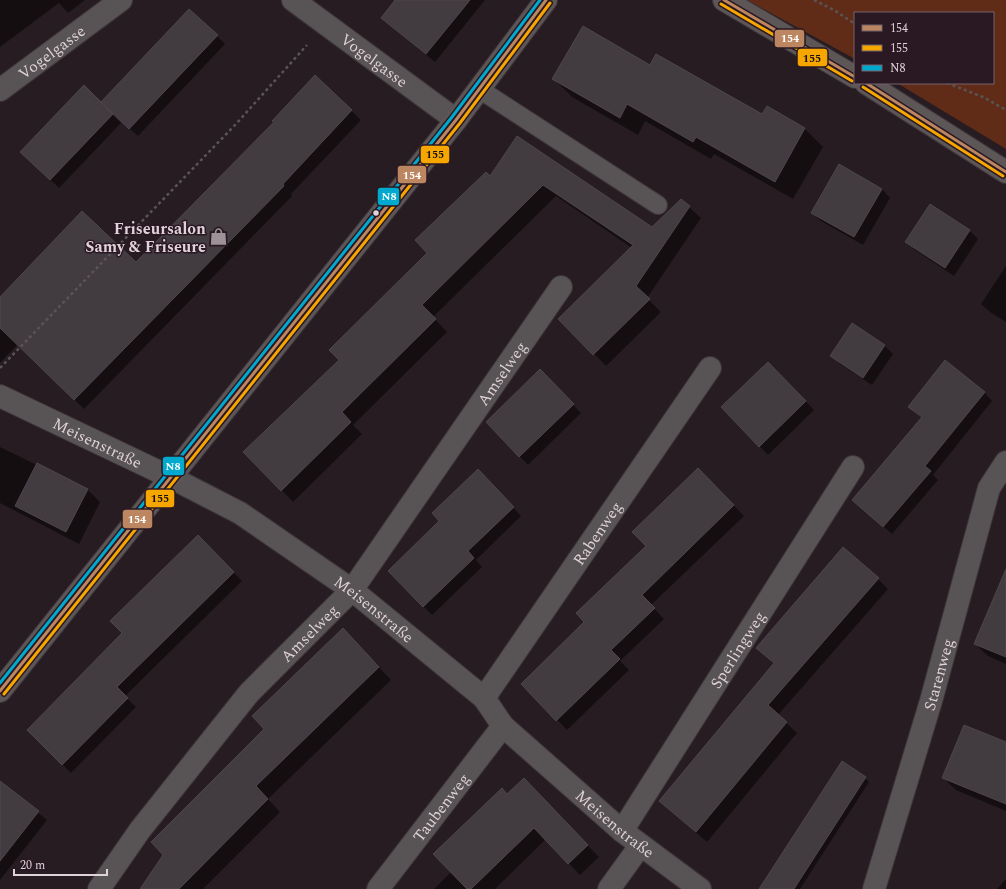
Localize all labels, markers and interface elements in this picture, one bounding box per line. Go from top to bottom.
legend [854,12,994,84]
text: 154 [890,19,908,38]
street label: Vogelgasse [13,20,91,86]
street label: Vogelgasse [335,28,412,94]
line badge: 154 [774,29,805,48]
text: 154 [781,30,800,47]
text: 155 [890,39,908,58]
line badge: 155 [797,48,828,67]
text: 155 [803,50,821,67]
text: N8 [890,59,906,78]
line badge: 155 [420,145,450,164]
text: 155 [426,146,444,163]
line badge: 154 [397,165,427,184]
text: 154 [403,167,422,184]
line badge: N8 [377,187,400,206]
text: N8 [381,188,397,205]
unlabelled marker [371,208,381,218]
place label: Friseursalon Samy & Friseure [85,217,206,259]
shop icon: Friseursalon Samy & Friseure [209,227,229,247]
street label: Amselweg [472,337,533,411]
street label: Meisenstraße [48,412,146,475]
line badge: N8 [162,456,185,476]
text: N8 [165,458,181,475]
line badge: 155 [145,489,175,508]
text: 155 [151,490,169,507]
street label: Rabenweg [567,497,628,570]
line badge: 154 [122,509,153,529]
text: 154 [128,511,147,528]
street label: Meisenstraße [329,570,419,649]
street label: Amselweg [275,599,344,668]
street label: Sperlingweg [704,606,772,694]
street label: Starenweg [918,636,961,714]
street label: Taubenweg [407,768,476,848]
street label: Meisenstraße [570,784,659,864]
scale bar [14,851,107,877]
text: 20 m [20,856,45,875]

